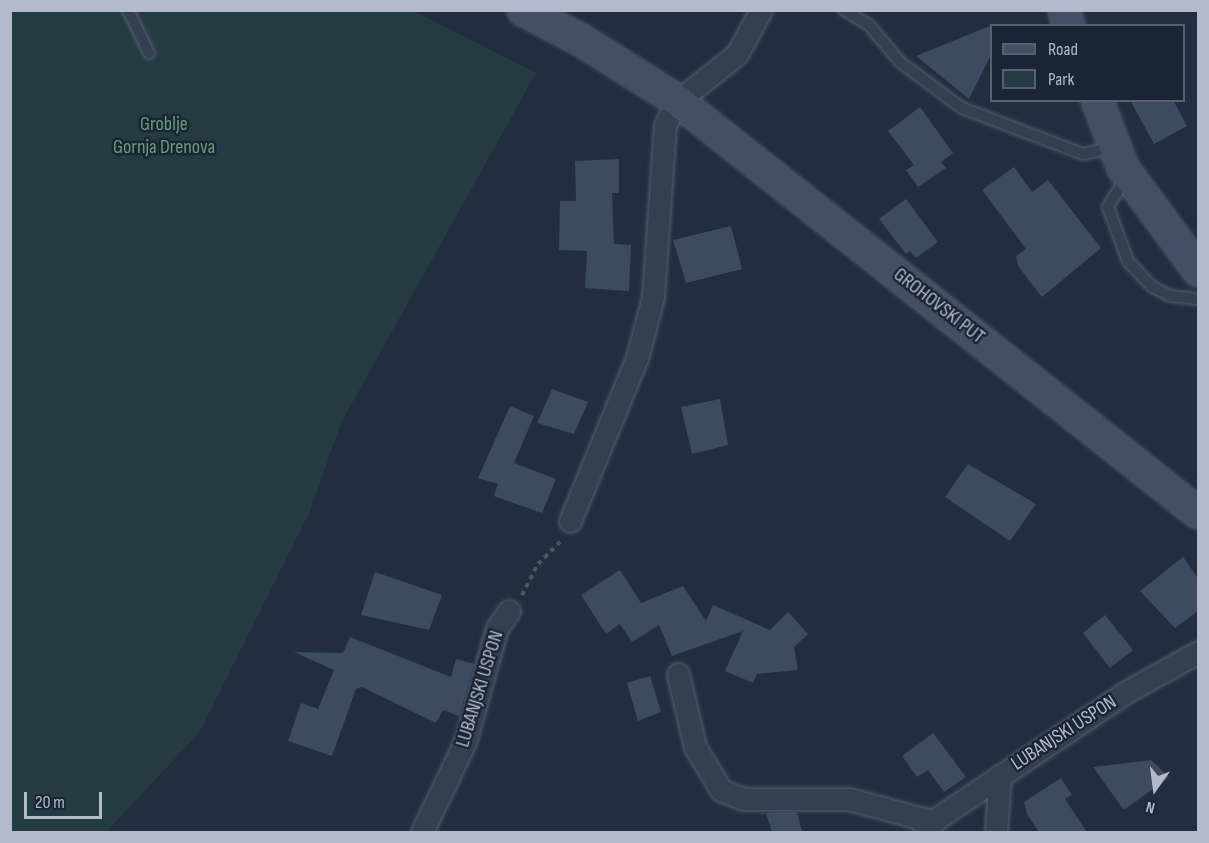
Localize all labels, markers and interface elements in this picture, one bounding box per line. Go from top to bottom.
legend [990,24,1185,102]
text: Road [1048,39,1078,60]
text: Park [1048,69,1074,90]
park label: Groblje Gornja Drenova [113,113,215,160]
street label: GROHOVSKI PUT [889,263,989,349]
street label: LUBANJSKI USPON [451,628,509,750]
street label: LUBANJSKI USPON [1007,690,1121,776]
north arrow [1125,759,1185,819]
scale bar [27,780,105,818]
text: 20 m [35,792,65,813]
text: N [1144,797,1157,817]

